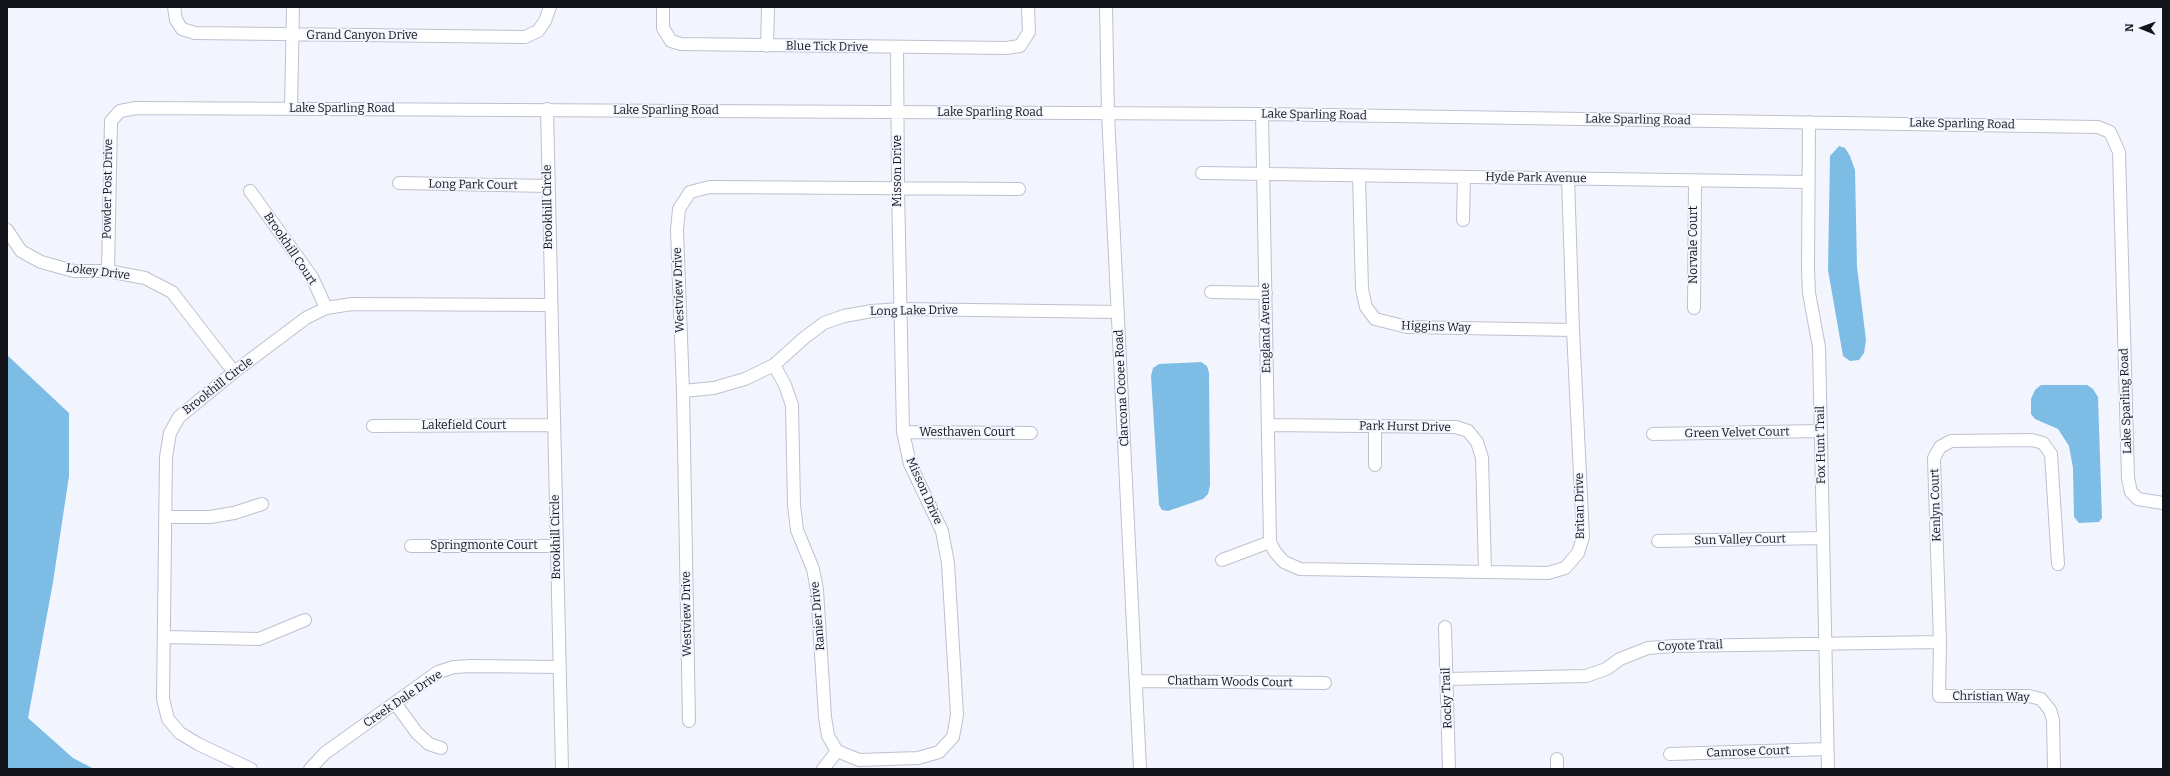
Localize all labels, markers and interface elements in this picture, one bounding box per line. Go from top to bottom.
north arrow [2122,8,2162,48]
text: N [2123,23,2136,32]
street label: Grand Canyon Drive [306,29,418,43]
street label: Blue Tick Drive [786,39,868,55]
street label: Lake Sparling Road [289,102,395,116]
street label: Lake Sparling Road [613,104,719,118]
street label: Lake Sparling Road [937,106,1043,120]
street label: Lake Sparling Road [1261,107,1367,123]
street label: Lake Sparling Road [1585,112,1691,128]
street label: Lake Sparling Road [1909,116,2015,132]
street label: Misson Drive [891,135,905,207]
street label: Powder Post Drive [100,139,116,239]
street label: Brookhill Circle [540,164,556,250]
street label: Hyde Park Avenue [1485,170,1587,186]
street label: Long Park Court [428,177,518,193]
street label: Norvale Court [1687,206,1701,284]
street label: Brookhill Court [260,210,320,288]
street label: Westview Drive [670,247,688,333]
street label: Lokey Drive [65,261,131,283]
street label: England Avenue [1258,283,1274,373]
street label: Long Lake Drive [870,303,958,319]
street label: Higgins Way [1401,319,1471,335]
street label: Clarcona Ocoee Road [1112,329,1132,447]
street label: Lake Sparling Road [2117,348,2135,454]
street label: Brookhill Circle [180,354,256,418]
street label: Fox Hunt Trail [1813,406,1829,484]
street label: Lakefield Court [422,419,506,433]
street label: Park Hurst Drive [1359,419,1451,435]
street label: Green Velvet Court [1684,425,1790,441]
street label: Westhaven Court [919,426,1015,440]
street label: Misson Drive [903,455,945,527]
street label: Kenlyn Court [1928,468,1944,542]
street label: Britan Drive [1572,473,1588,539]
street label: Brookhill Circle [548,494,564,580]
street label: Sun Valley Court [1694,532,1786,548]
street label: Springmonte Court [430,539,538,553]
street label: Westview Drive [679,571,695,657]
street label: Ranier Drive [808,581,828,651]
street label: Coyote Trail [1657,638,1723,654]
street label: Creek Dale Drive [361,667,445,731]
street label: Rocky Trail [1439,667,1455,729]
street label: Chatham Woods Court [1167,674,1293,690]
street label: Christian Way [1952,689,2030,705]
street label: Camrose Court [1706,743,1790,761]

